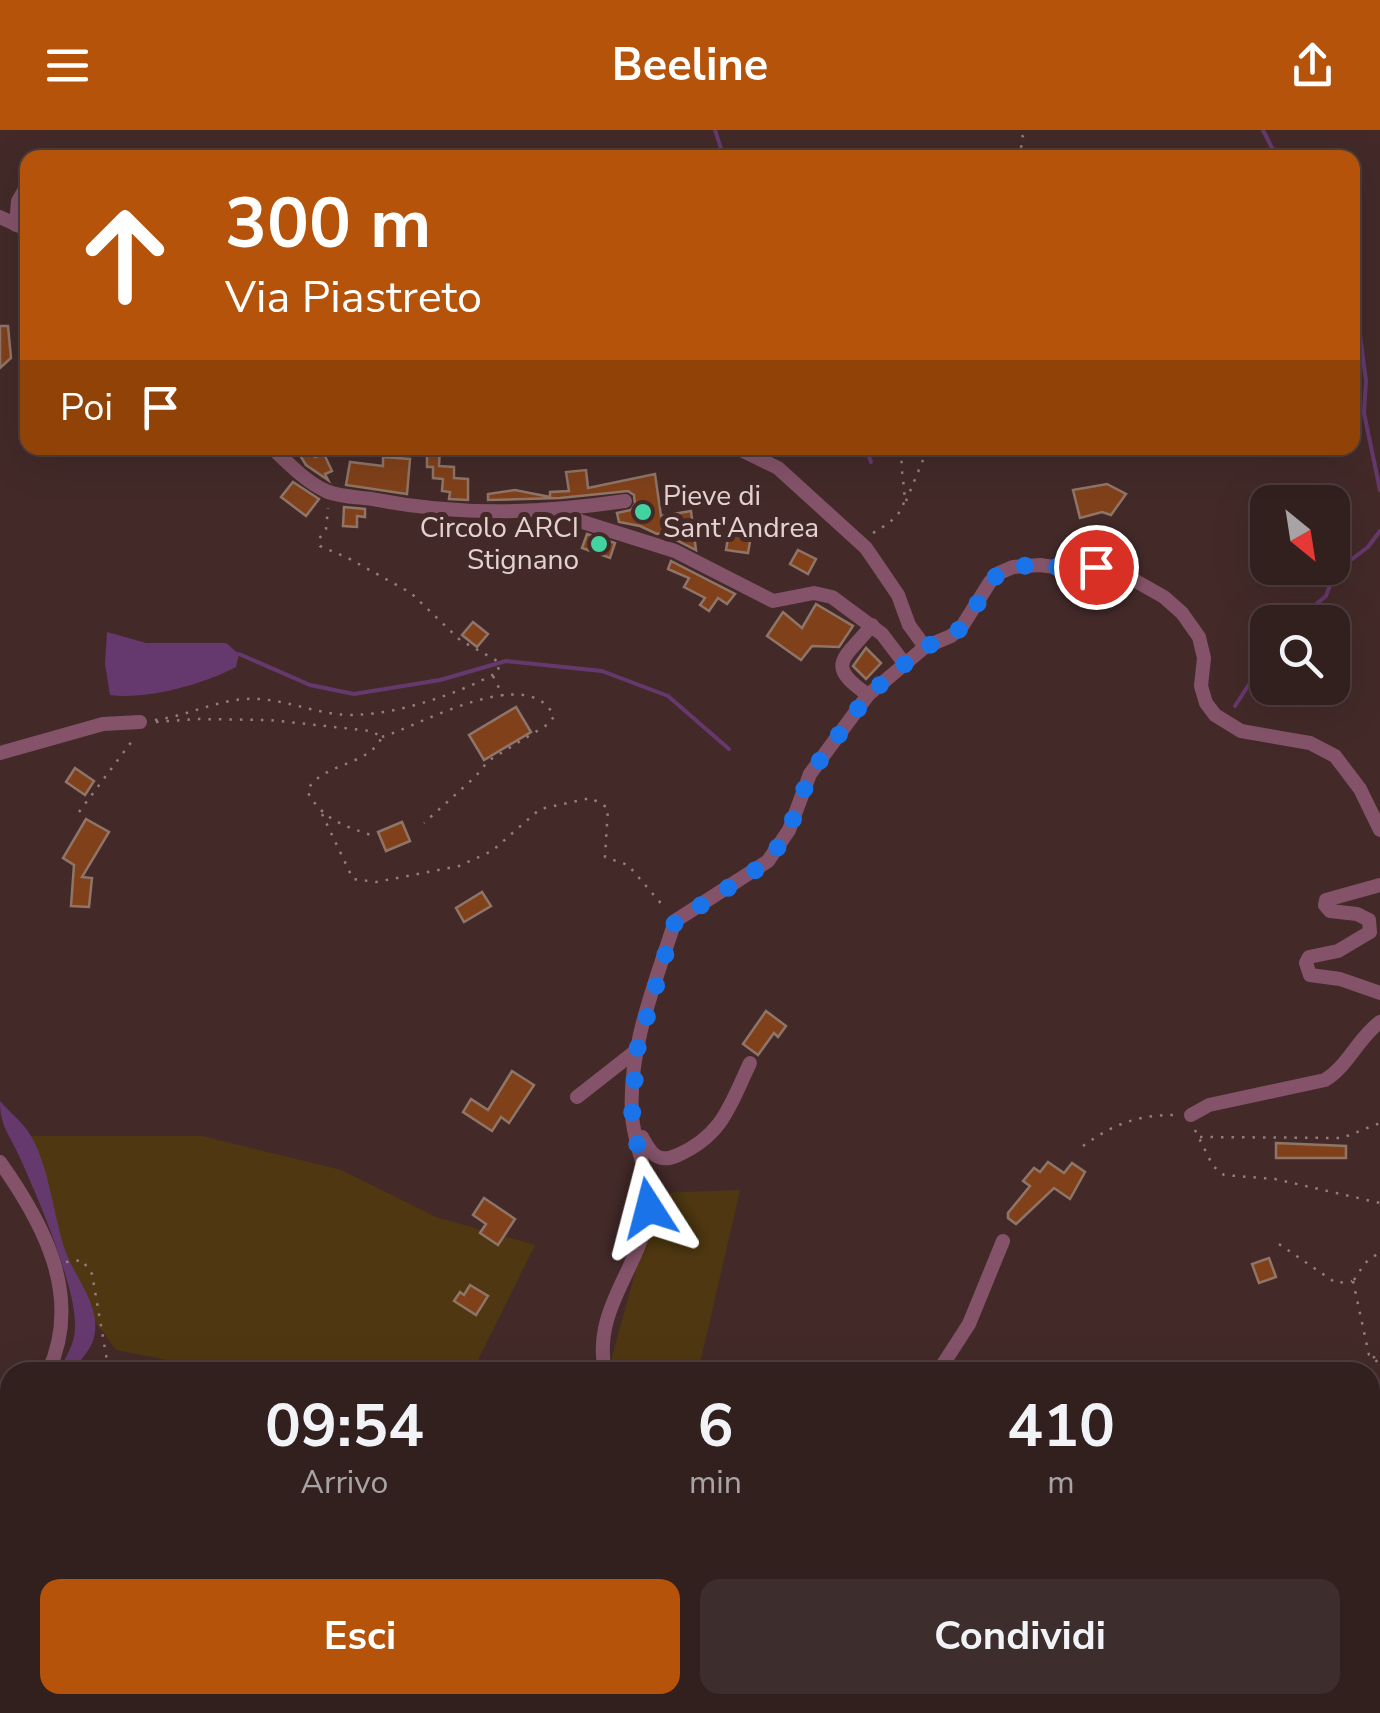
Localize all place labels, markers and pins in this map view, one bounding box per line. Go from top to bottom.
place label: Pieve di Sant'Andrea [663,477,819,547]
marker: Pieve di Sant'Andrea [632,501,654,523]
place label: Circolo ARCI Stignano [420,509,579,579]
pin [1054,525,1139,610]
marker: Circolo ARCI Stignano [588,533,610,555]

